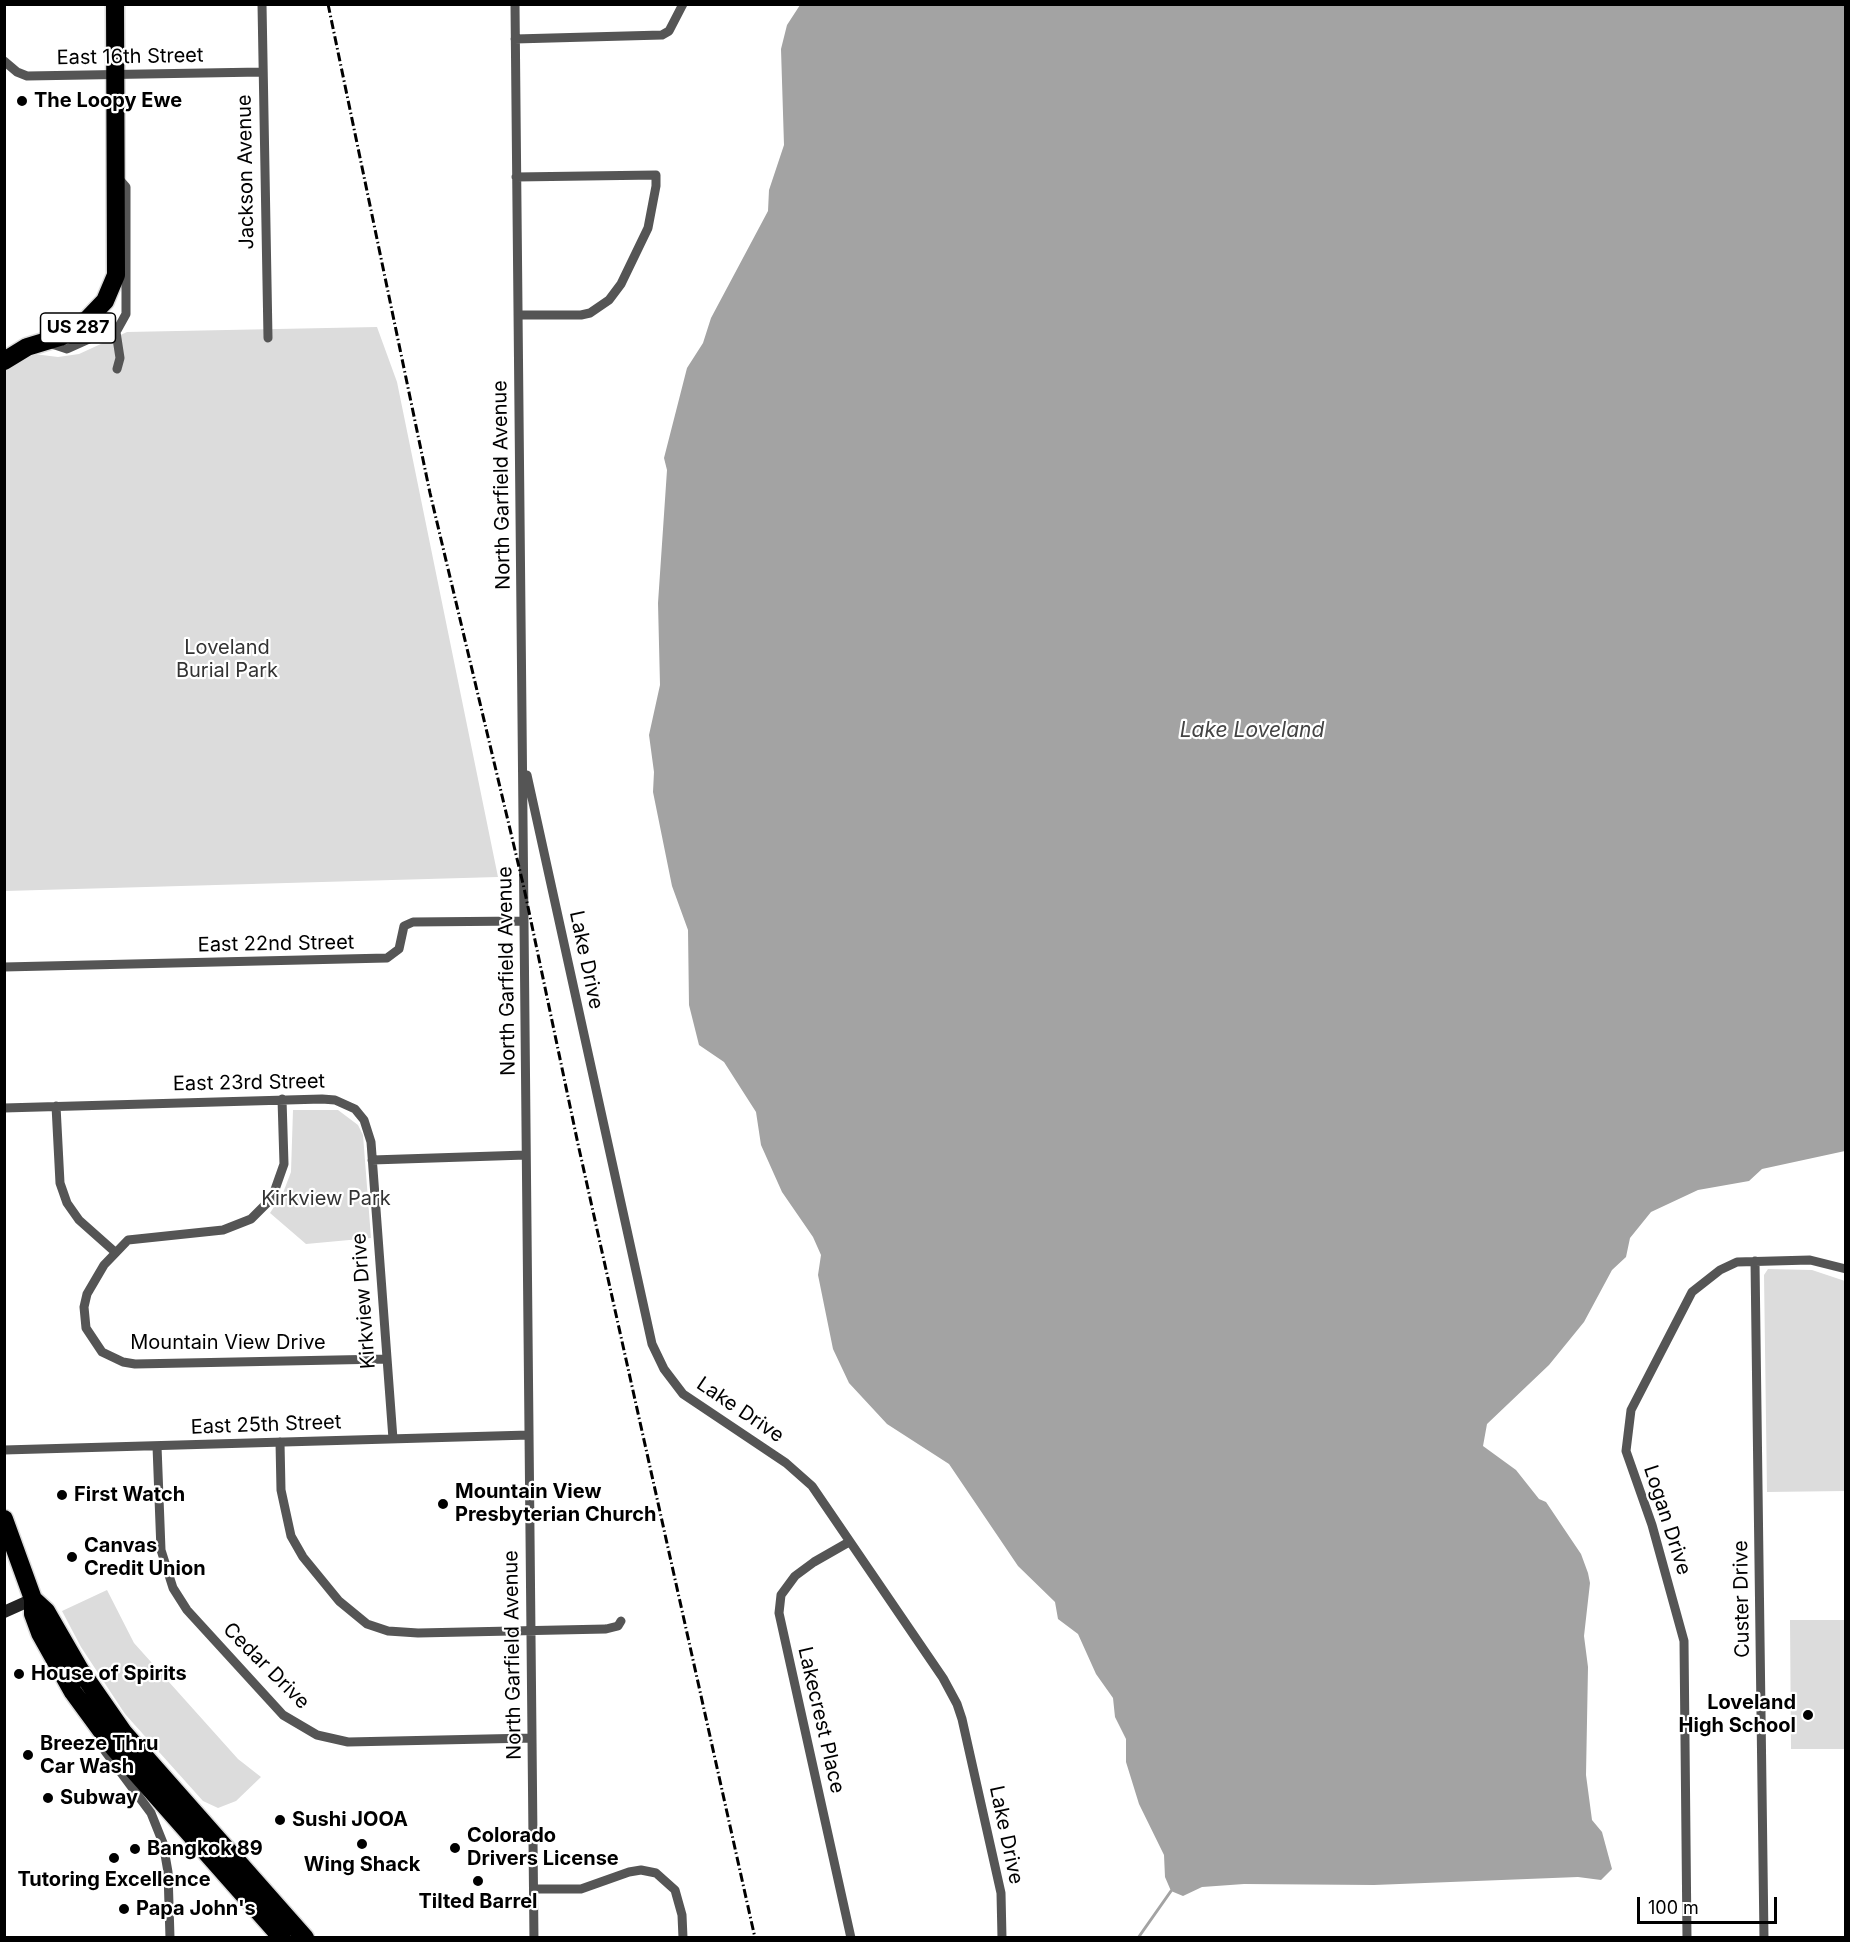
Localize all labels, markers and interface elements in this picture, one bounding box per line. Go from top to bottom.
street label: East 16th Street [56,44,204,70]
place label: The Loopy Ewe [34,89,182,113]
marker: The Loopy Ewe [15,94,29,108]
street label: Jackson Avenue [233,94,259,250]
road number: US 287 [40,313,116,343]
street label: North Garfield Avenue [488,380,516,590]
park label: Loveland Burial Park [176,636,278,683]
water label: Lake Loveland [1180,718,1324,744]
street label: North Garfield Avenue [493,866,521,1076]
street label: Lake Drive [564,909,608,1011]
street label: East 22nd Street [198,931,354,957]
street label: East 23rd Street [173,1070,325,1096]
park label: Kirkview Park [261,1187,391,1211]
street label: Kirkview Drive [347,1232,381,1370]
street label: Mountain View Drive [130,1331,326,1355]
street label: Lake Drive [692,1372,788,1448]
street label: East 25th Street [190,1410,342,1440]
street label: Logan Drive [1638,1462,1696,1578]
place label: Mountain View Presbyterian Church [455,1480,656,1527]
place label: First Watch [74,1483,185,1507]
marker: First Watch [55,1488,69,1502]
marker: Mountain View Presbyterian Church [436,1497,450,1511]
place label: Canvas Credit Union [84,1534,206,1581]
street label: Custer Drive [1729,1540,1755,1658]
marker: Canvas Credit Union [65,1550,79,1564]
street label: North Garfield Avenue [499,1550,527,1760]
street label: Cedar Drive [218,1618,314,1714]
street label: Lakecrest Place [792,1644,850,1796]
place label: House of Spirits [31,1662,187,1686]
marker: House of Spirits [12,1667,26,1681]
place label: Loveland High School [1679,1691,1796,1738]
marker: Loveland High School [1801,1708,1815,1722]
place label: Breeze Thru Car Wash [40,1732,158,1779]
marker: Breeze Thru Car Wash [21,1748,35,1762]
street label: Lake Drive [984,1784,1028,1886]
place label: Subway [60,1786,138,1810]
marker: Subway [41,1791,55,1805]
place label: Sushi JOOA [292,1808,408,1832]
marker: Sushi JOOA [273,1813,287,1827]
place label: Colorado Drivers License [467,1824,619,1871]
place label: Bangkok 89 [147,1837,263,1861]
marker: Wing Shack [355,1837,369,1851]
marker: Colorado Drivers License [448,1841,462,1855]
marker: Bangkok 89 [128,1842,142,1856]
marker: Tutoring Excellence [107,1851,121,1865]
place label: Wing Shack [304,1853,420,1877]
place label: Tutoring Excellence [17,1868,211,1892]
marker: Tilted Barrel [471,1874,485,1888]
scale bar [1640,1885,1780,1923]
place label: Tilted Barrel [419,1890,537,1914]
place label: Papa John's [136,1897,256,1921]
text: 100 m [1648,1897,1699,1918]
marker: Papa John's [117,1902,131,1916]

